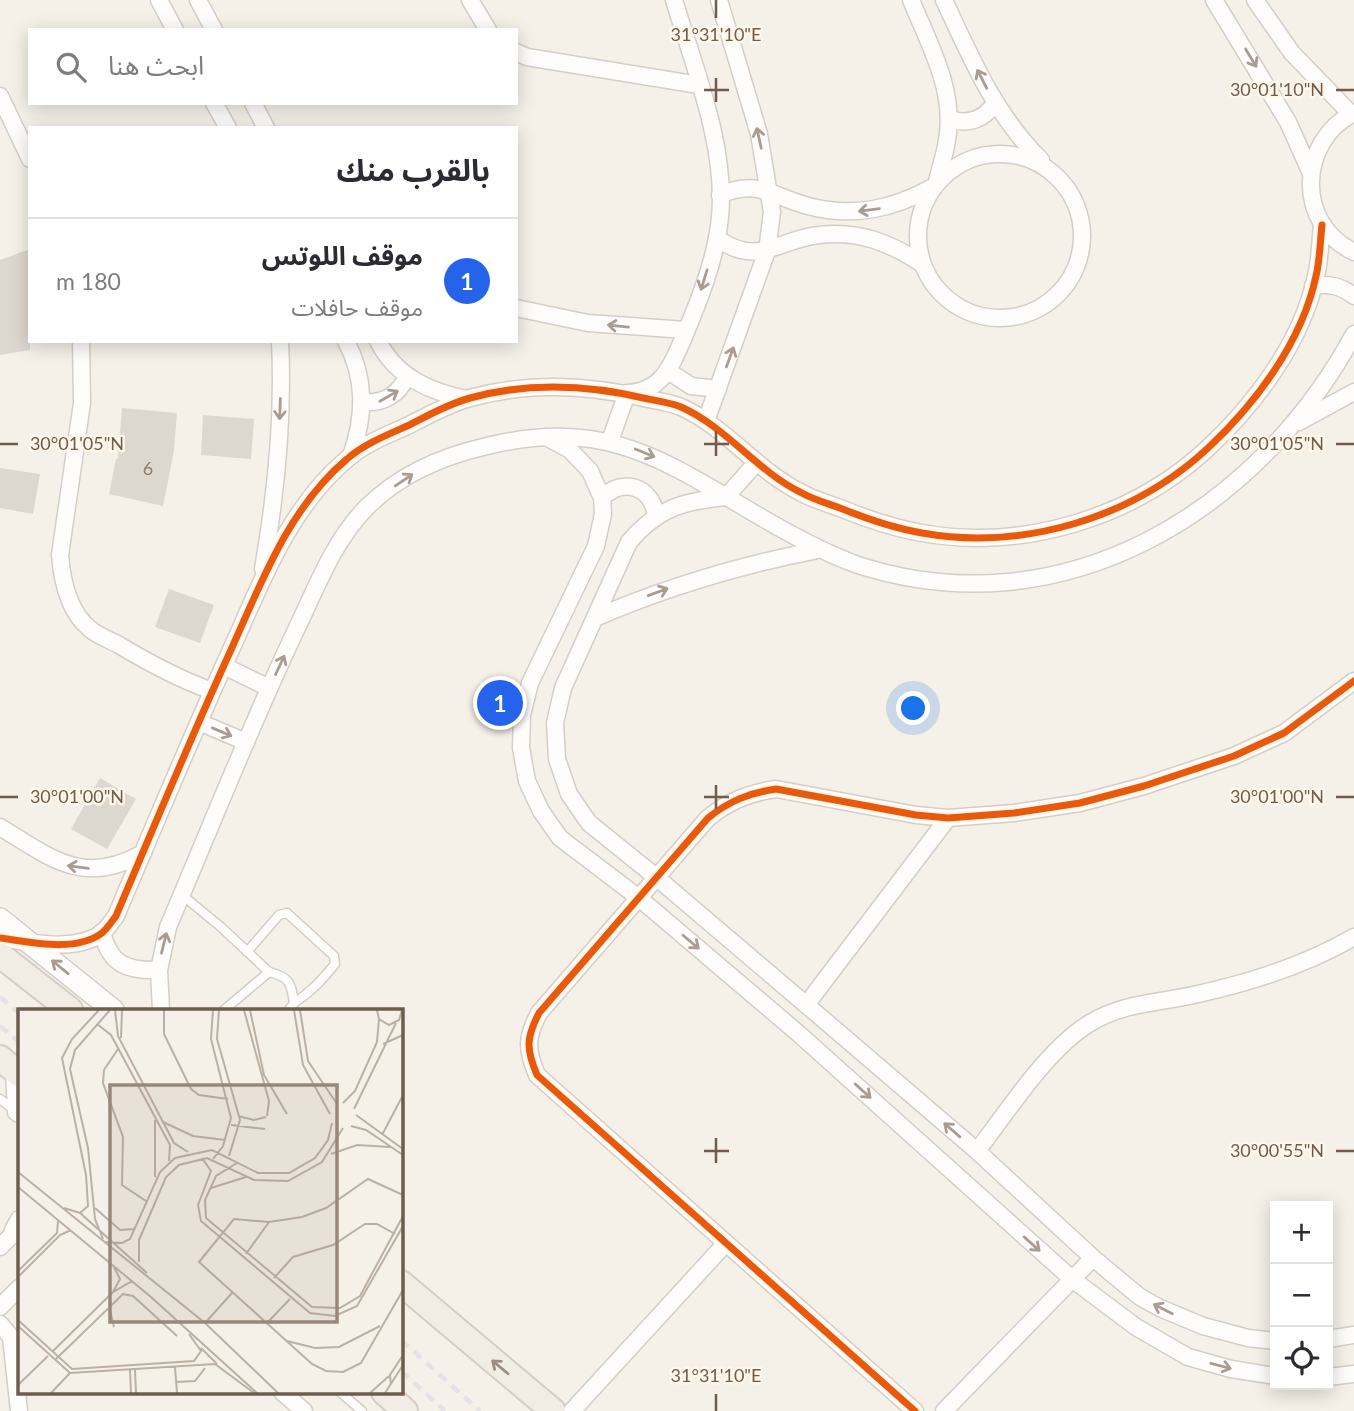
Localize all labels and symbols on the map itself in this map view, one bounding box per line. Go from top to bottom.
text: 31°31'10"E [671,23,761,45]
one-way arrow [1244,47,1258,67]
one-way arrow [974,69,988,90]
text: 30°01'10"N [1230,78,1324,100]
one-way arrow [751,127,765,150]
one-way arrow [858,204,881,217]
one-way arrow [697,269,710,291]
one-way arrow [607,320,630,333]
one-way arrow [724,347,737,369]
one-way arrow [378,388,398,402]
one-way arrow [273,398,287,421]
text: 30°01'05"N [30,432,124,454]
text: 30°01'05"N [1230,432,1324,454]
one-way arrow [634,447,655,460]
house number: 6 [143,457,153,479]
one-way arrow [394,472,413,487]
one-way arrow [647,585,669,597]
one-way arrow [273,655,287,676]
pin: 1 [477,677,523,729]
your location [896,691,930,725]
one-way arrow [211,726,233,739]
text: 30°01'00"N [30,785,124,807]
text: 30°01'00"N [1230,785,1324,807]
one-way arrow [67,860,90,873]
one-way arrow [158,932,171,955]
one-way arrow [682,934,700,950]
one-way arrow [52,960,70,975]
inset map [18,1009,402,1394]
one-way arrow [854,1083,871,1100]
one-way arrow [943,1122,961,1138]
text: 30°00'55"N [1230,1139,1324,1161]
one-way arrow [1023,1236,1041,1252]
one-way arrow [1153,1302,1174,1316]
one-way arrow [492,1359,510,1375]
one-way arrow [1209,1360,1232,1373]
text: 31°31'10"E [671,1364,761,1386]

